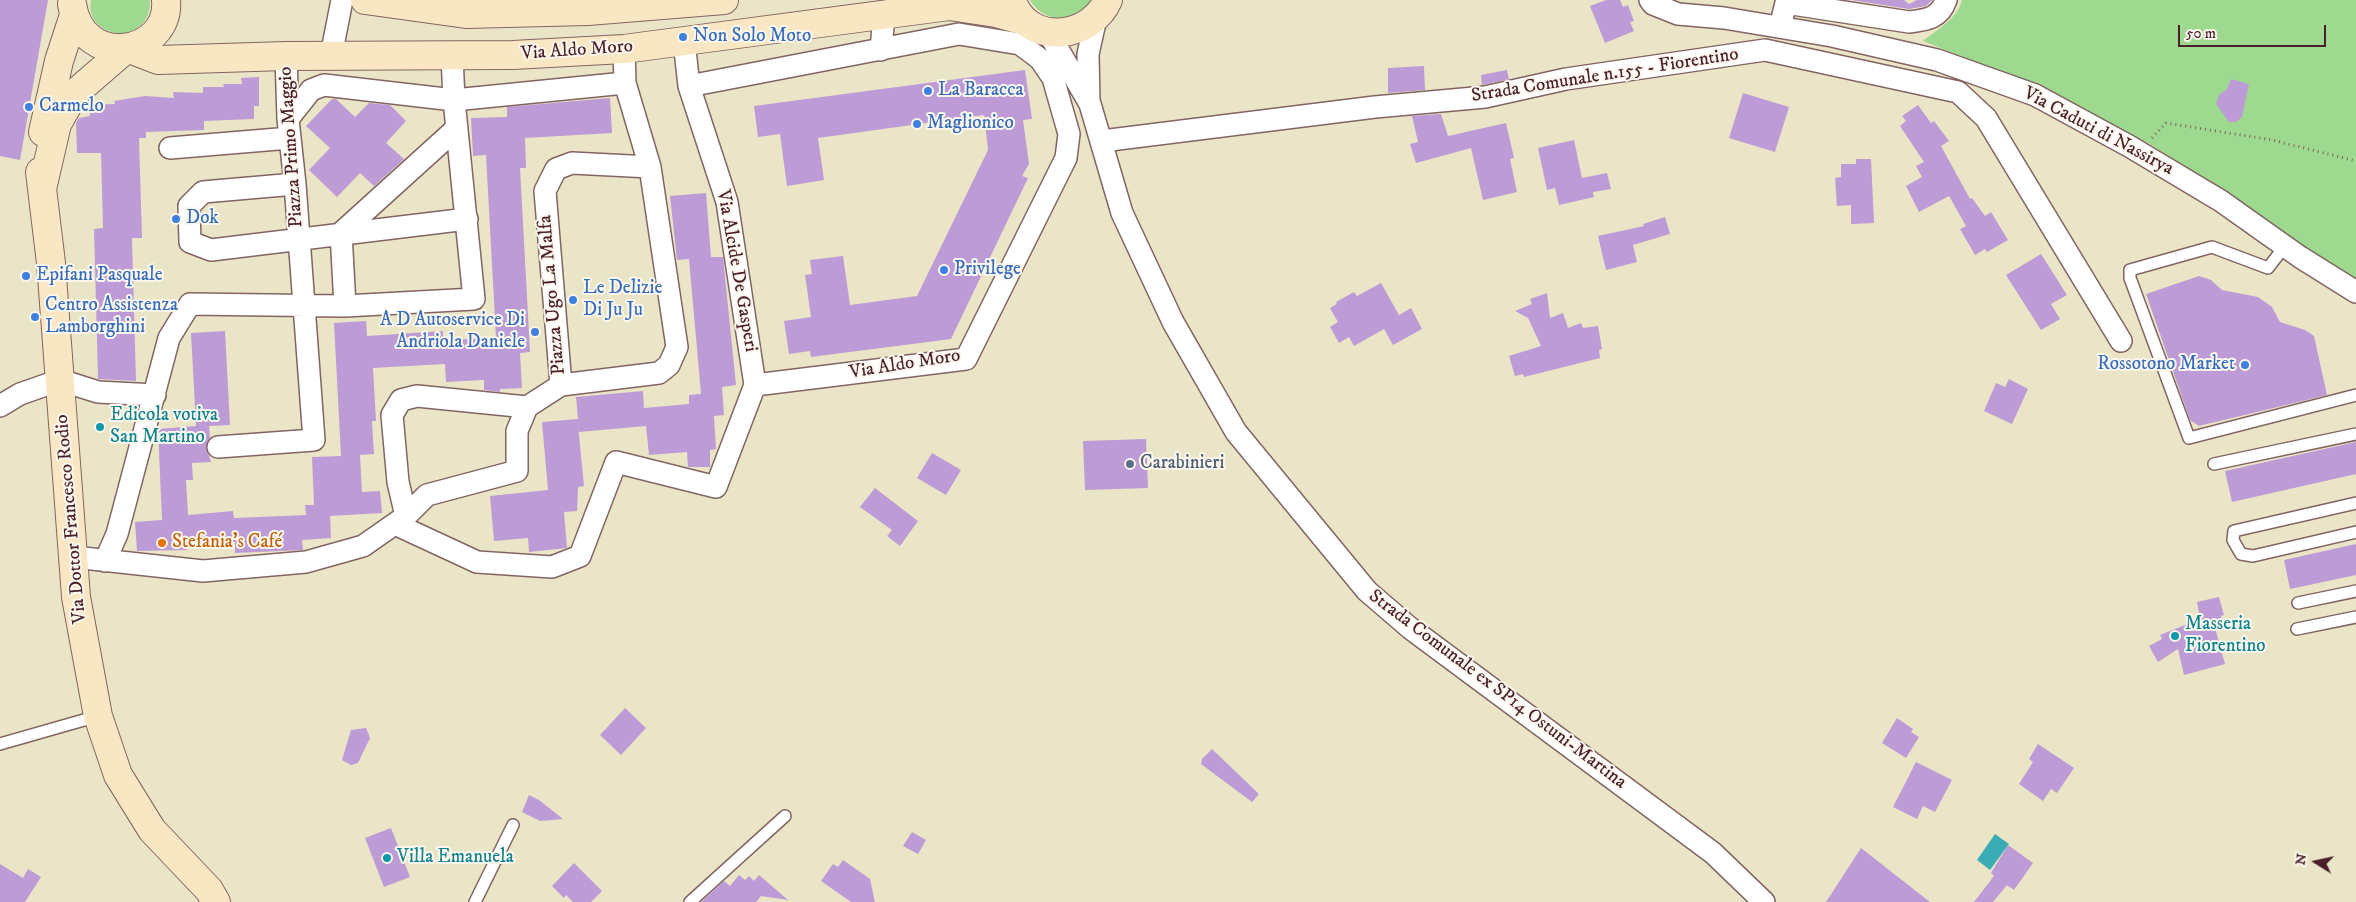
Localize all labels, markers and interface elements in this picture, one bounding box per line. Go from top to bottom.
scale bar [2181,15,2328,47]
text: 50 m [2186,24,2216,43]
place label: Non Solo Moto [693,26,811,48]
marker: Non Solo Moto [677,31,689,43]
street label: Via Aldo Moro [520,36,634,66]
street label: Strada Comunale n.155 - Fiorentino [1470,44,1740,108]
street label: Piazza Primo Maggio [275,66,309,228]
place label: La Baracca [938,80,1024,102]
street label: Via Caduti di Nassirya [2019,83,2177,181]
marker: La Baracca [922,85,934,97]
place label: Carmelo [39,96,104,118]
marker: Carmelo [23,101,35,113]
place label: Maglionico [927,113,1014,135]
marker: Maglionico [911,118,923,130]
street label: Via Alcide De Gasperi [711,188,761,354]
place label: Dok [186,208,219,230]
marker: Dok [170,213,182,225]
street label: Piazza Ugo La Malfa [535,214,571,376]
place label: Privilege [954,259,1021,281]
marker: Privilege [938,264,950,276]
place label: Epifani Pasquale [36,265,163,287]
marker: Epifani Pasquale [20,270,32,282]
place label: Le Delizie Di Ju Ju [583,278,662,322]
marker: Le Delizie Di Ju Ju [567,294,579,306]
place label: Centro Assistenza Lamborghini [45,295,178,339]
place label: A D Autoservice Di Andriola Daniele [380,310,525,354]
marker: Centro Assistenza Lamborghini [29,311,41,323]
marker: A D Autoservice Di Andriola Daniele [529,326,541,338]
street label: Via Aldo Moro [848,345,962,385]
place label: Rossotono Market [2097,354,2235,376]
marker: Rossotono Market [2239,359,2251,371]
place label: Edicola votiva San Martino [110,405,218,449]
street label: Via Dottor Francesco Rodio [51,413,93,625]
marker: Edicola votiva San Martino [94,421,106,433]
place label: Carabinieri [1140,453,1224,475]
marker: Carabinieri [1124,458,1136,470]
place label: Stefania's Café [172,532,282,554]
marker: Stefania's Café [156,537,168,549]
street label: Strada Comunale ex SP14 Ostuni-Martina [1364,586,1630,794]
place label: Masseria Fiorentino [2185,614,2266,658]
marker: Masseria Fiorentino [2169,630,2181,642]
north arrow [2291,837,2341,887]
place label: Villa Emanuela [397,847,514,869]
marker: Villa Emanuela [381,852,393,864]
text: N [2291,852,2311,867]

